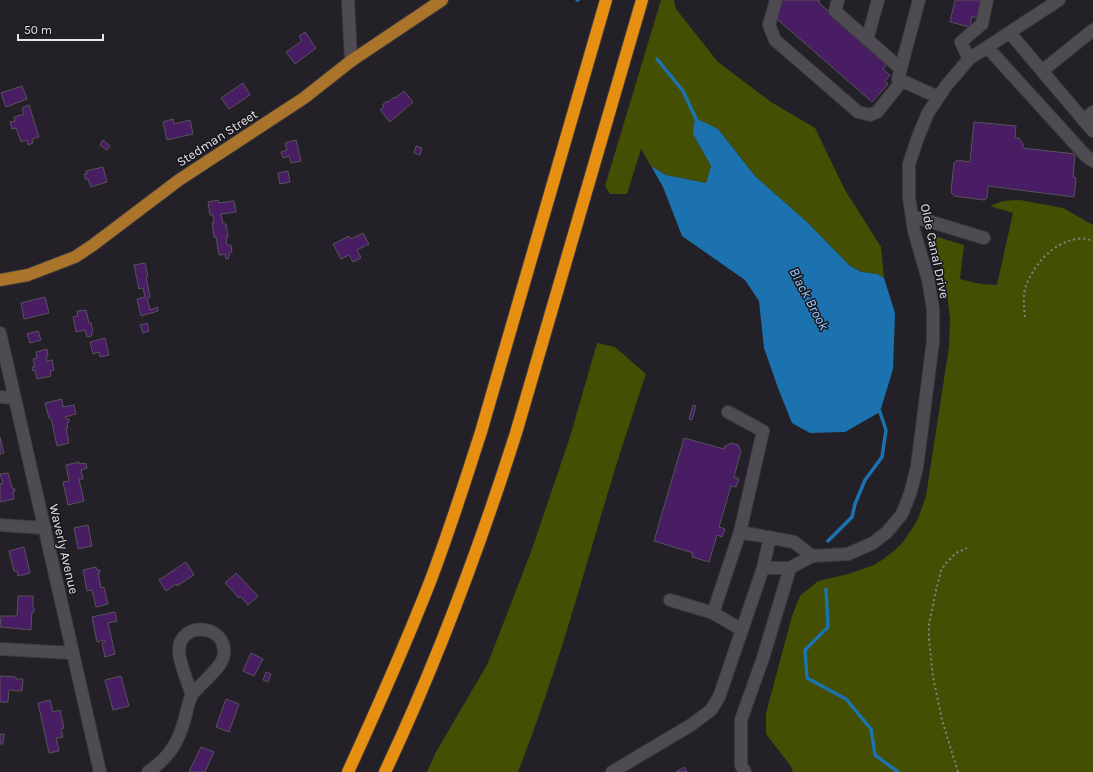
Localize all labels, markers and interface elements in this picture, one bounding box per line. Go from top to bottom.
scale bar [18,16,103,42]
text: 50 m [24,23,52,37]
street label: Stedman Street [174,106,260,170]
street label: Olde Canal Drive [918,202,952,300]
water label: Black Brook [785,265,833,334]
street label: Waverly Avenue [46,503,82,596]

